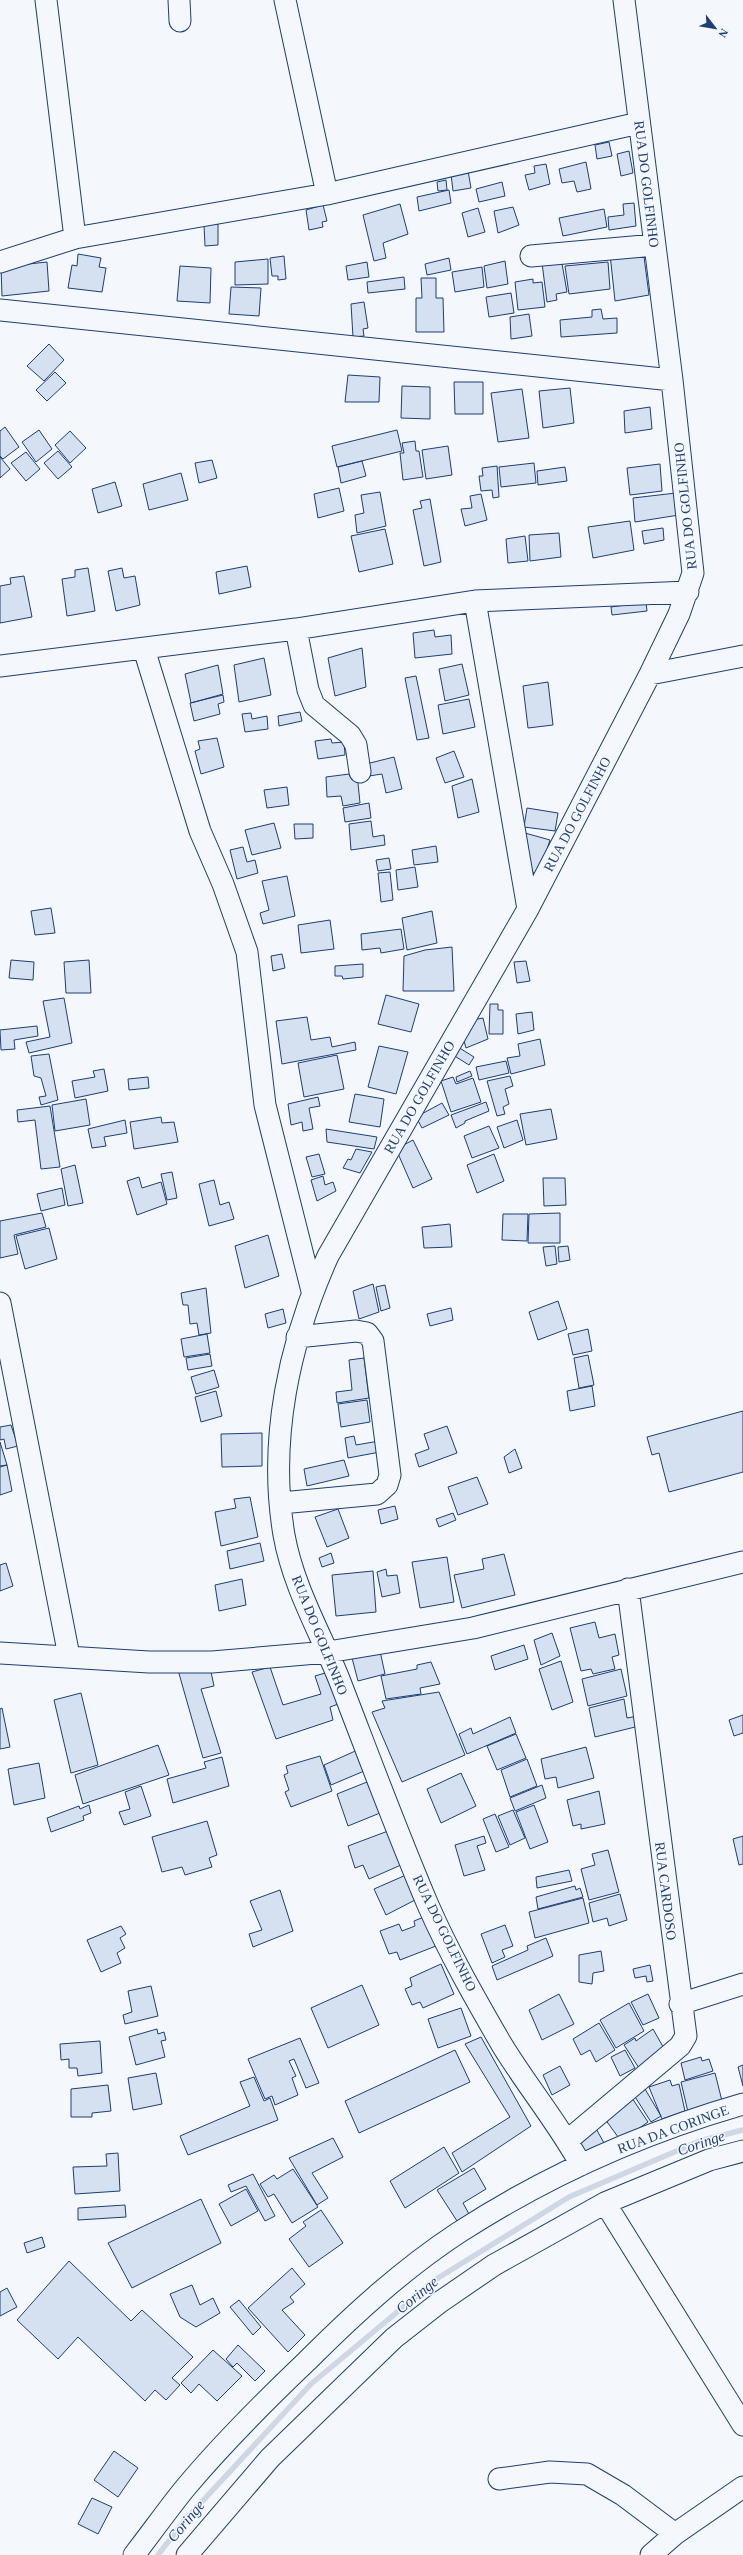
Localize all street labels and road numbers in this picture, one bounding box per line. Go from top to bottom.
street label: RUA DO GOLFINHO [631,120,662,248]
street label: RUA DO GOLFINHO [671,442,700,570]
street label: RUA DO GOLFINHO [541,754,614,874]
street label: RUA DO GOLFINHO [381,1038,458,1156]
street label: RUA DO GOLFINHO [289,1573,350,1697]
street label: RUA CARDOSO [652,1841,679,1941]
street label: RUA DO GOLFINHO [410,1873,479,1994]
street label: RUA DA CORINGE [615,2102,731,2157]

